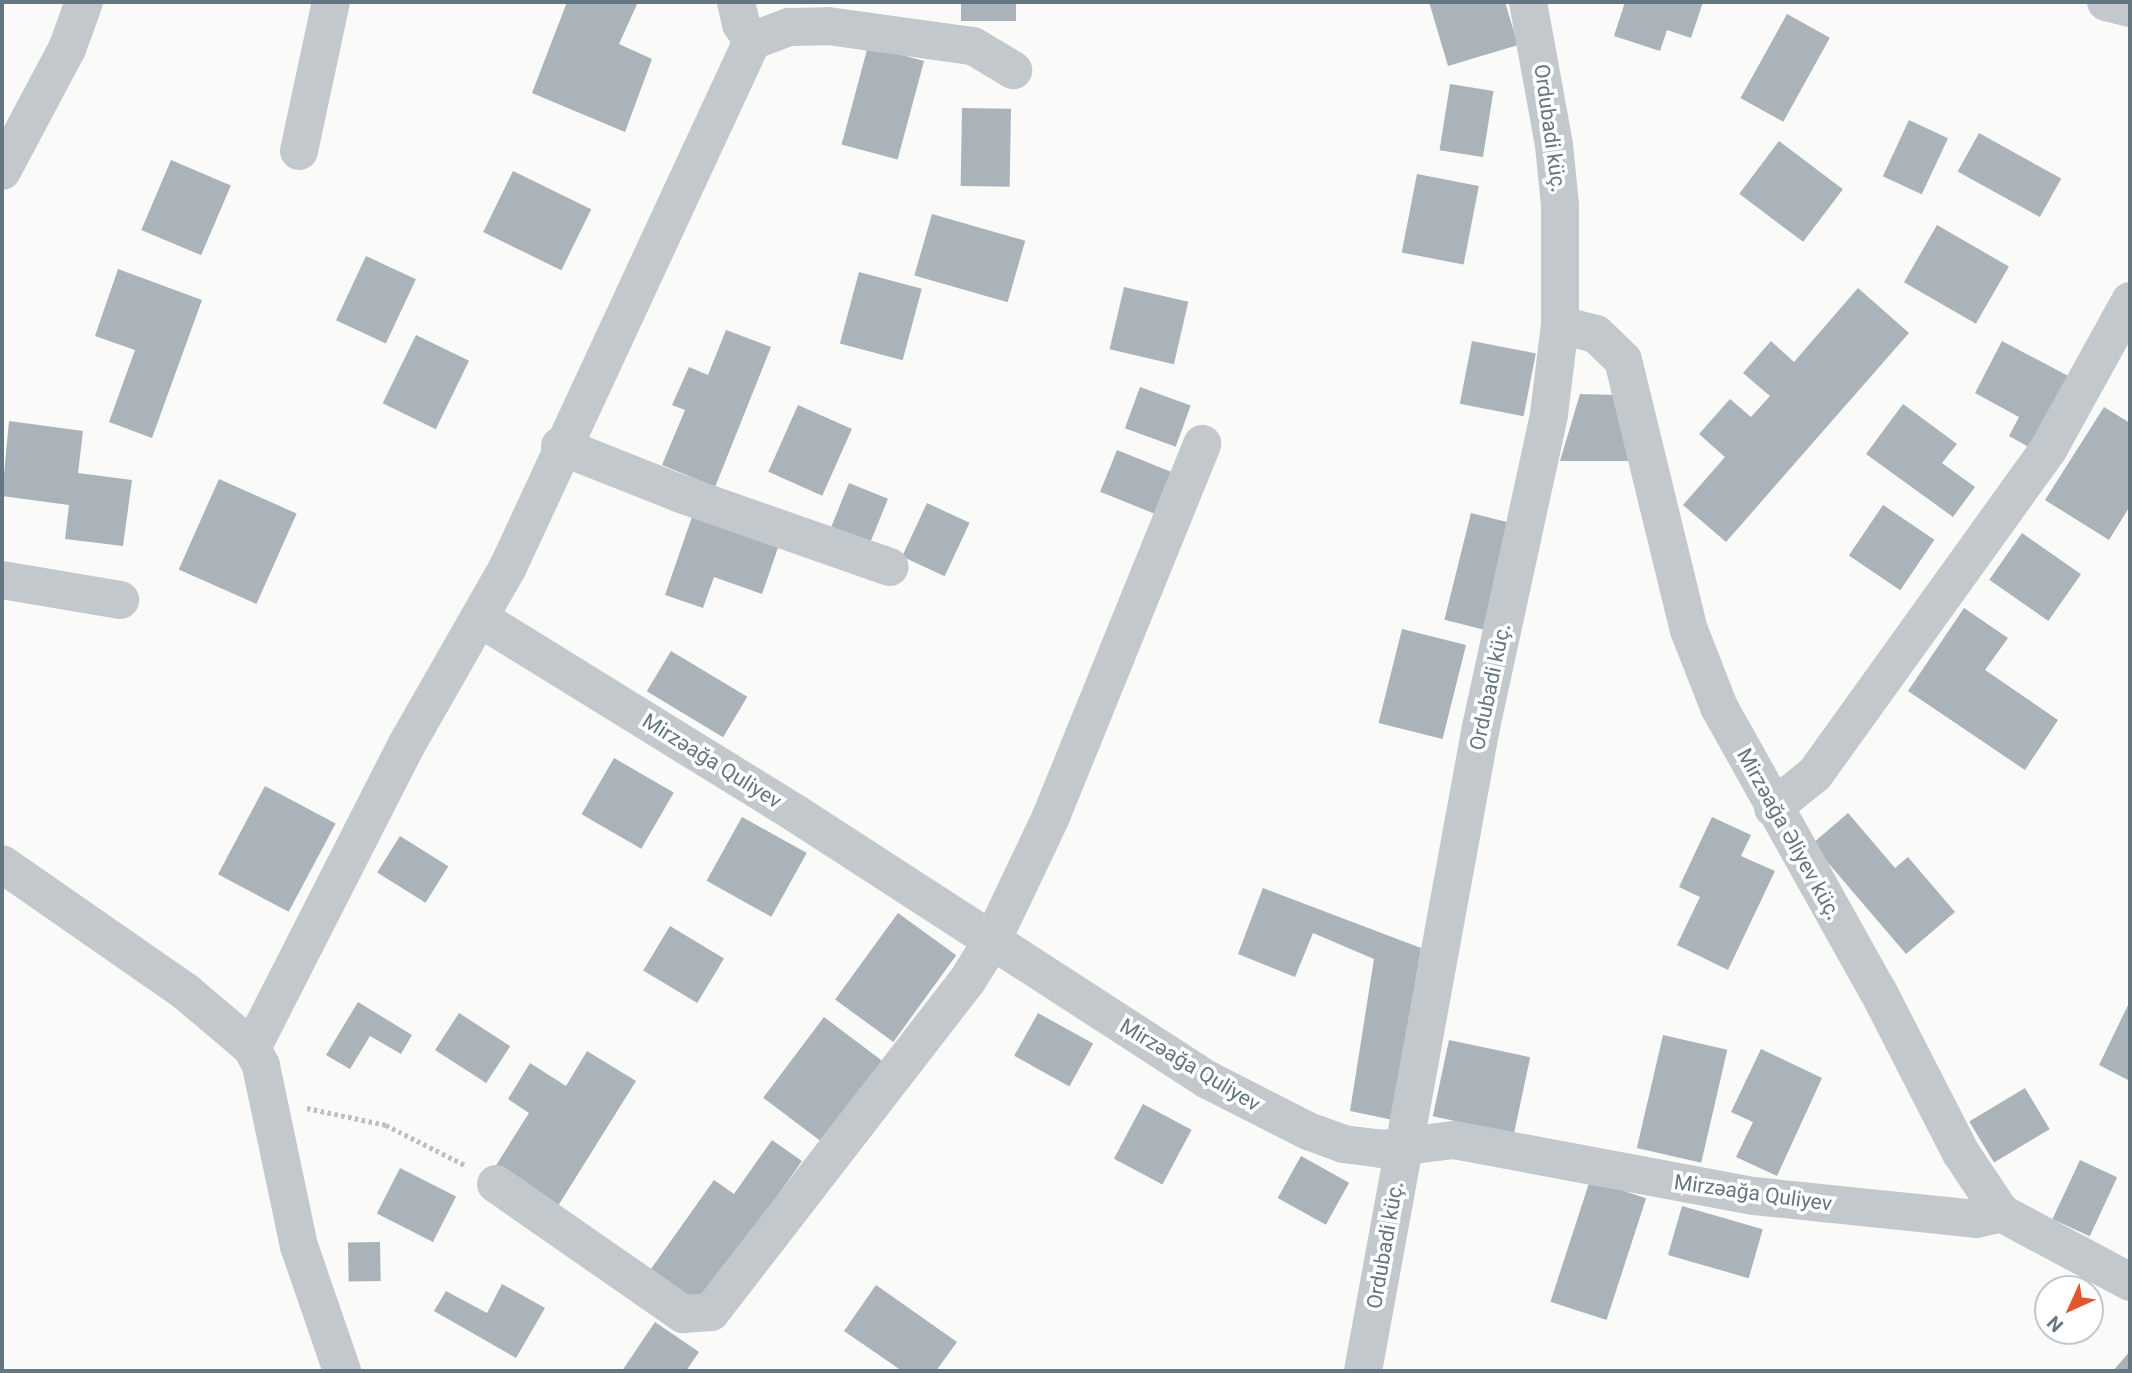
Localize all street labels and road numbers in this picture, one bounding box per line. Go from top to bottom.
street label: Ordubadi küç. [1529,62,1571,194]
street label: Ordubadi küç. [1464,621,1516,753]
street label: Mirzəağa Quliyev [638,708,786,814]
street label: Mirzəağa Əliyev küç. [1732,744,1846,924]
street label: Mirzəağa Quliyev [1115,1013,1265,1117]
street label: Mirzəağa Quliyev [1672,1169,1834,1217]
street label: Ordubadi küç. [1361,1179,1409,1311]

